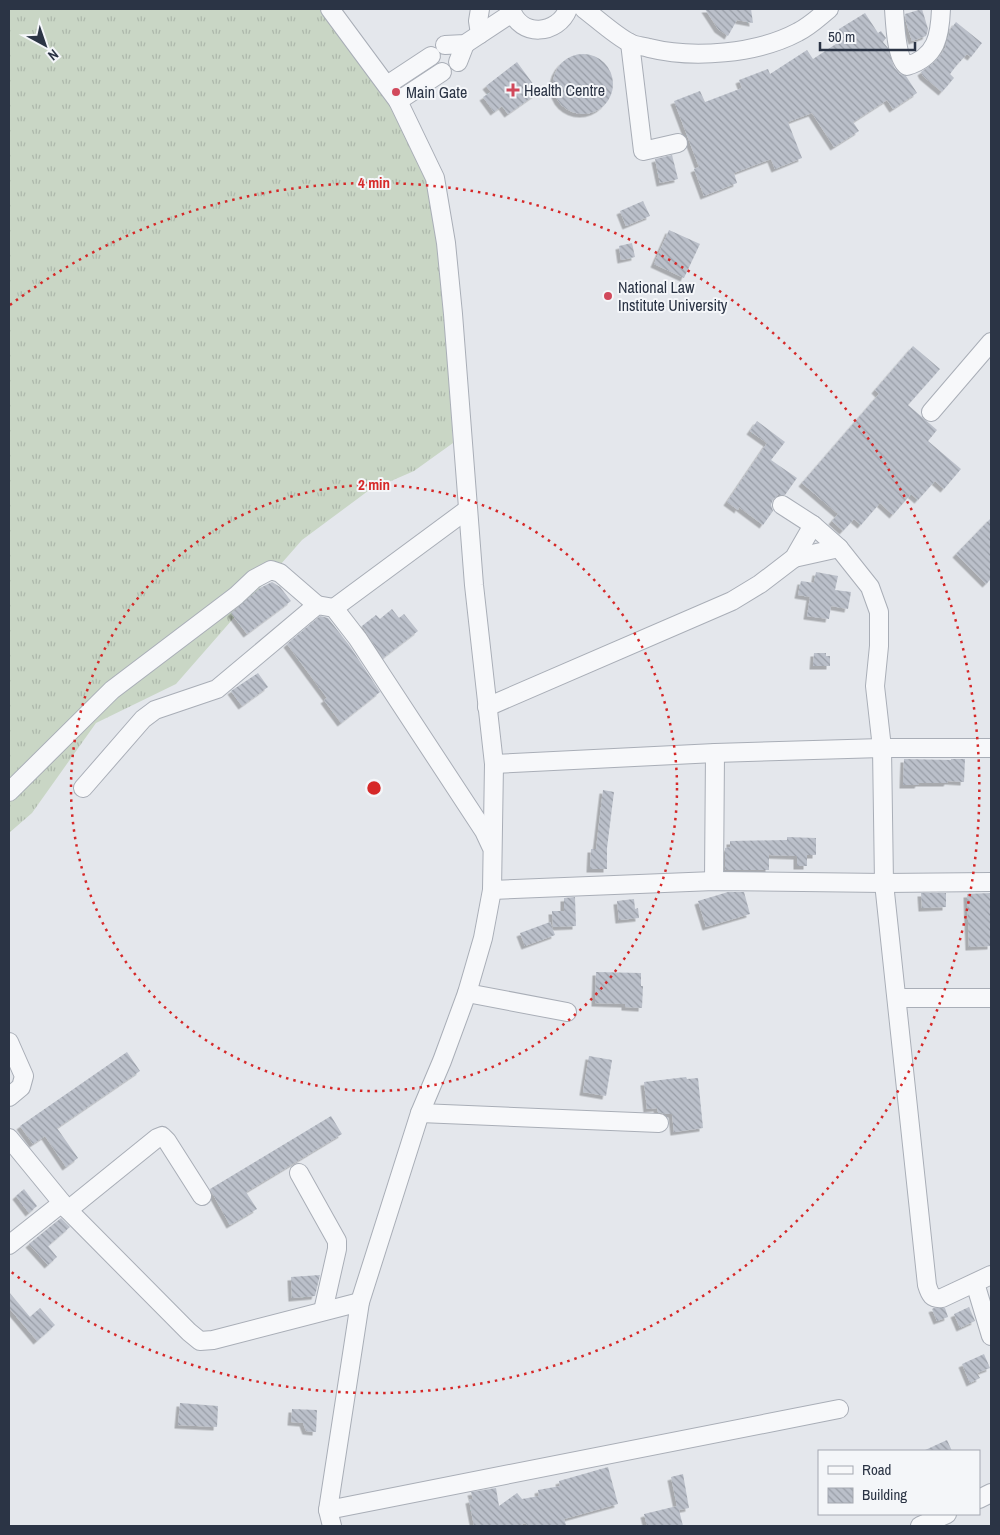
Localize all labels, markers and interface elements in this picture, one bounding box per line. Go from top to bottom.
north arrow [20,20,70,70]
scale bar [820,20,915,52]
text: 50 m [828,26,855,47]
text: N [44,45,62,65]
place label: Health Centre [524,79,605,101]
place label: Main Gate [406,81,467,103]
marker: Health Centre [506,83,520,97]
marker: Main Gate [390,86,402,98]
text: 4 min [358,172,390,193]
place label: National Law Institute University [618,276,728,316]
marker: National Law Institute University [602,290,614,302]
text: 2 min [358,474,390,495]
centre of rings [365,779,383,797]
legend [818,1450,980,1515]
text: Road [862,1459,891,1480]
text: Building [862,1484,907,1505]

